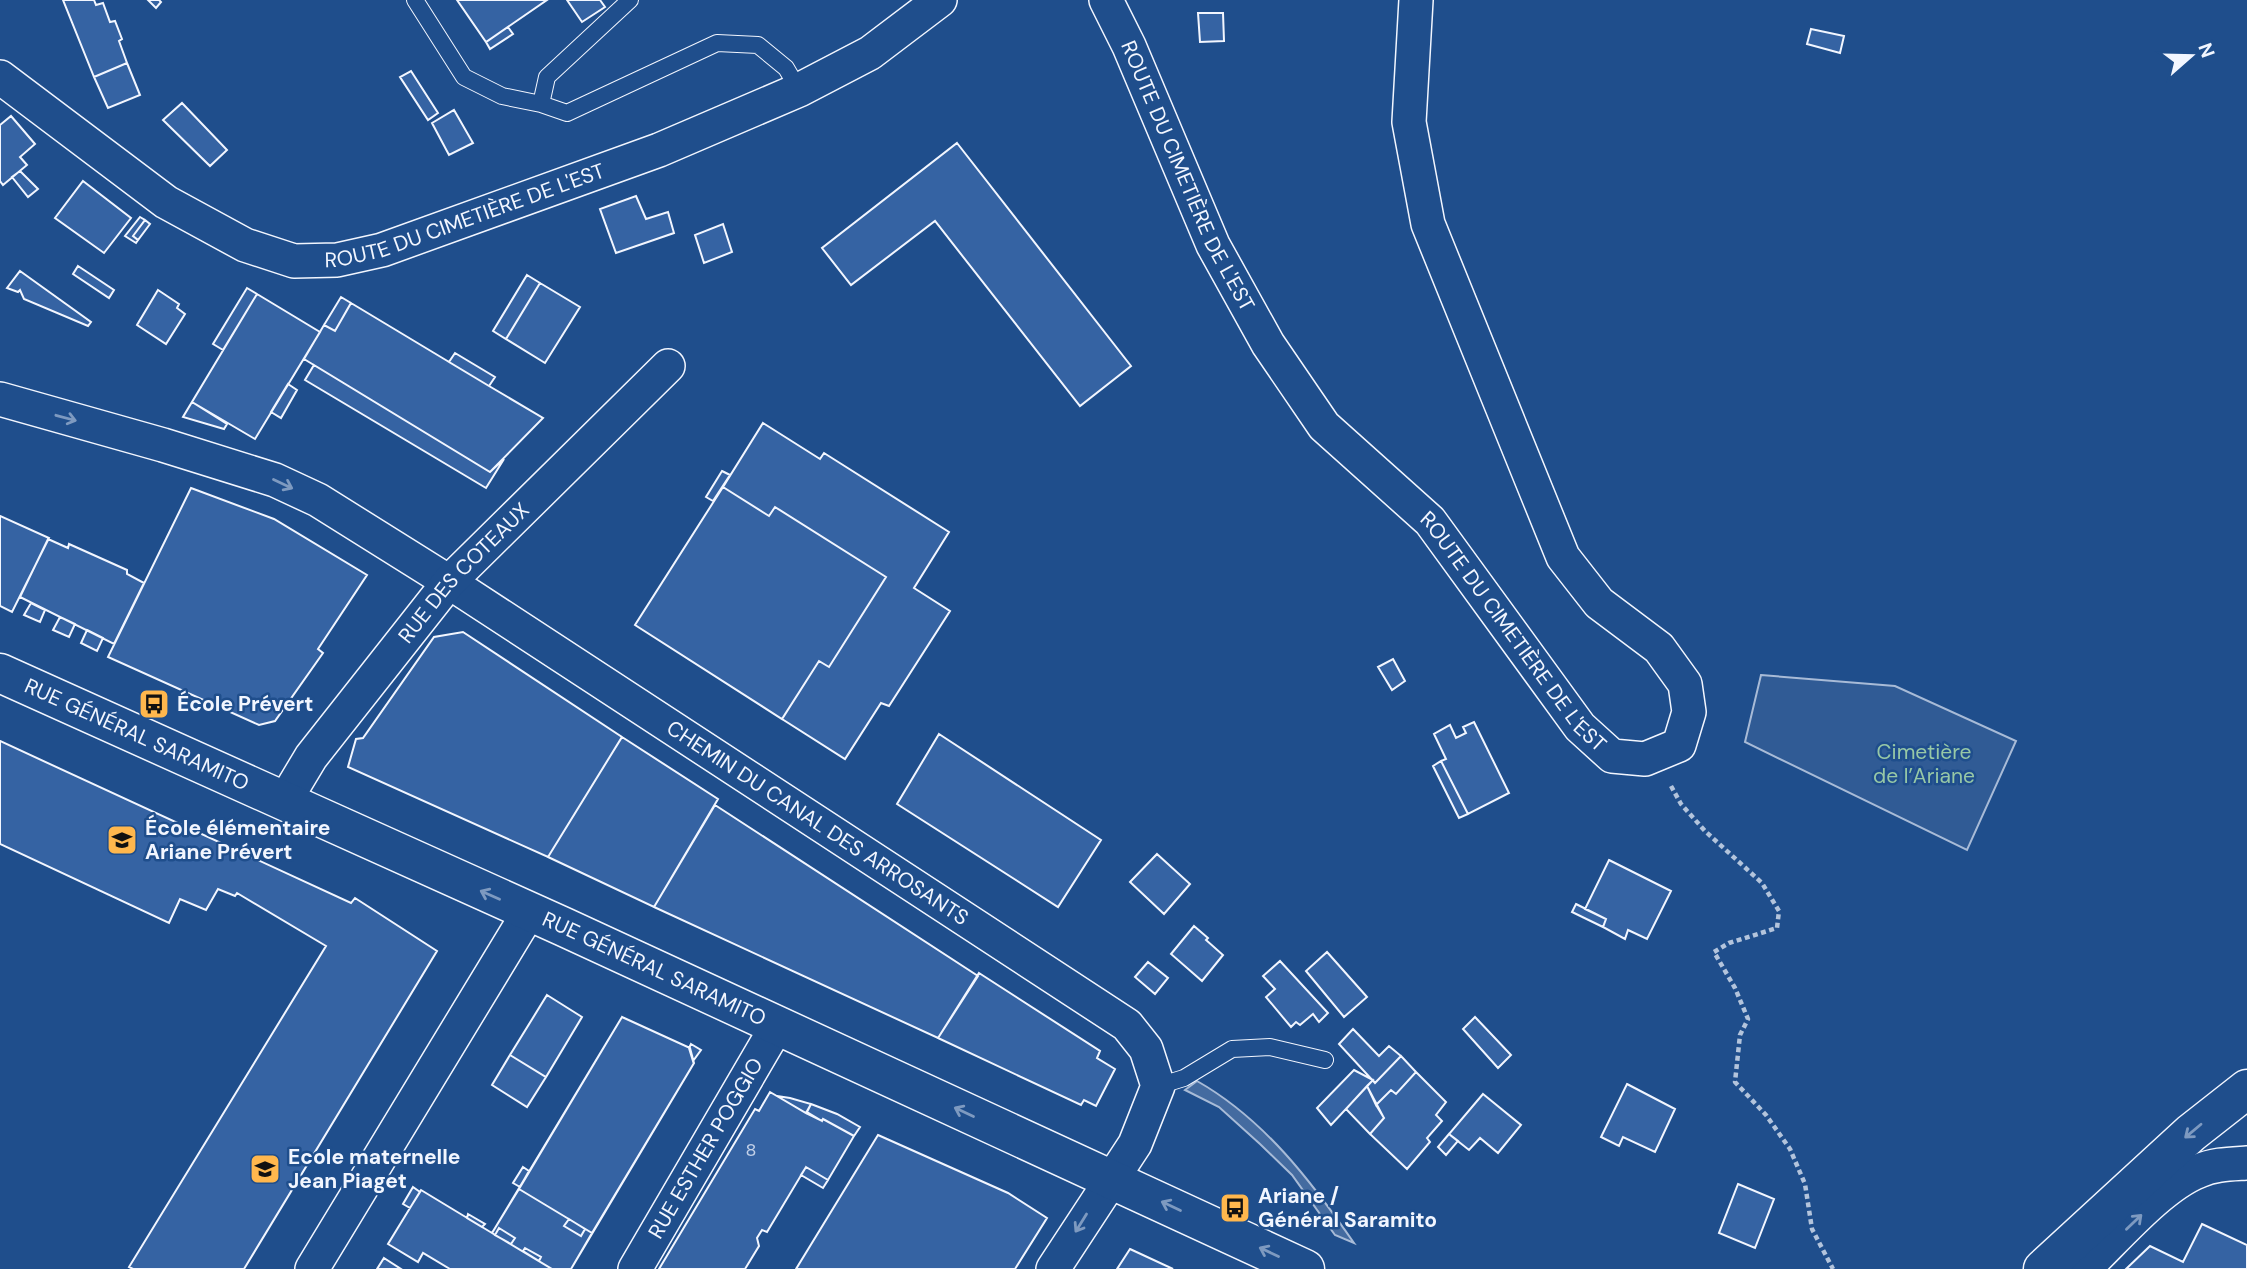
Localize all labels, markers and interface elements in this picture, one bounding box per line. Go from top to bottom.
north arrow [2156,21,2226,91]
street label: ROUTE DU CIMETIÈRE DE L'EST [1114,36,1261,316]
text: N [2192,40,2221,61]
street label: ROUTE DU CIMETIÈRE DE L'EST [324,157,609,274]
one-way arrow [54,412,76,425]
one-way arrow [272,478,293,491]
street label: RUE DES COTEAUX [392,497,535,649]
street label: ROUTE DU CIMETIÈRE DE L'EST [1414,505,1612,758]
street label: RUE GÉNÉRAL SARAMITO [20,672,254,797]
bus stop icon: École Prévert [137,687,171,721]
place label: École Prévert [177,690,313,718]
street label: CHEMIN DU CANAL DES ARROSANTS [661,714,974,932]
park label: Cimetière de l’Ariane [1873,738,1975,790]
place label: École élémentaire Ariane Prévert [145,814,330,866]
school or university icon: École élémentaire Ariane Prévert [105,823,139,857]
one-way arrow [480,888,501,901]
street label: RUE GÉNÉRAL SARAMITO [538,905,771,1032]
street label: RUE ESTHER POGGIO [642,1053,769,1244]
one-way arrow [954,1105,975,1118]
one-way arrow [2185,1123,2203,1139]
house number: 8 [746,1138,756,1162]
place label: Ecole maternelle Jean Piaget [288,1143,460,1195]
school or university icon: Ecole maternelle Jean Piaget [248,1152,282,1186]
place label: Ariane / Général Saramito [1258,1182,1437,1234]
bus stop icon: Ariane / Général Saramito [1218,1191,1252,1225]
one-way arrow [1161,1199,1182,1212]
one-way arrow [1074,1213,1088,1233]
one-way arrow [2125,1213,2142,1230]
one-way arrow [1259,1245,1280,1258]

